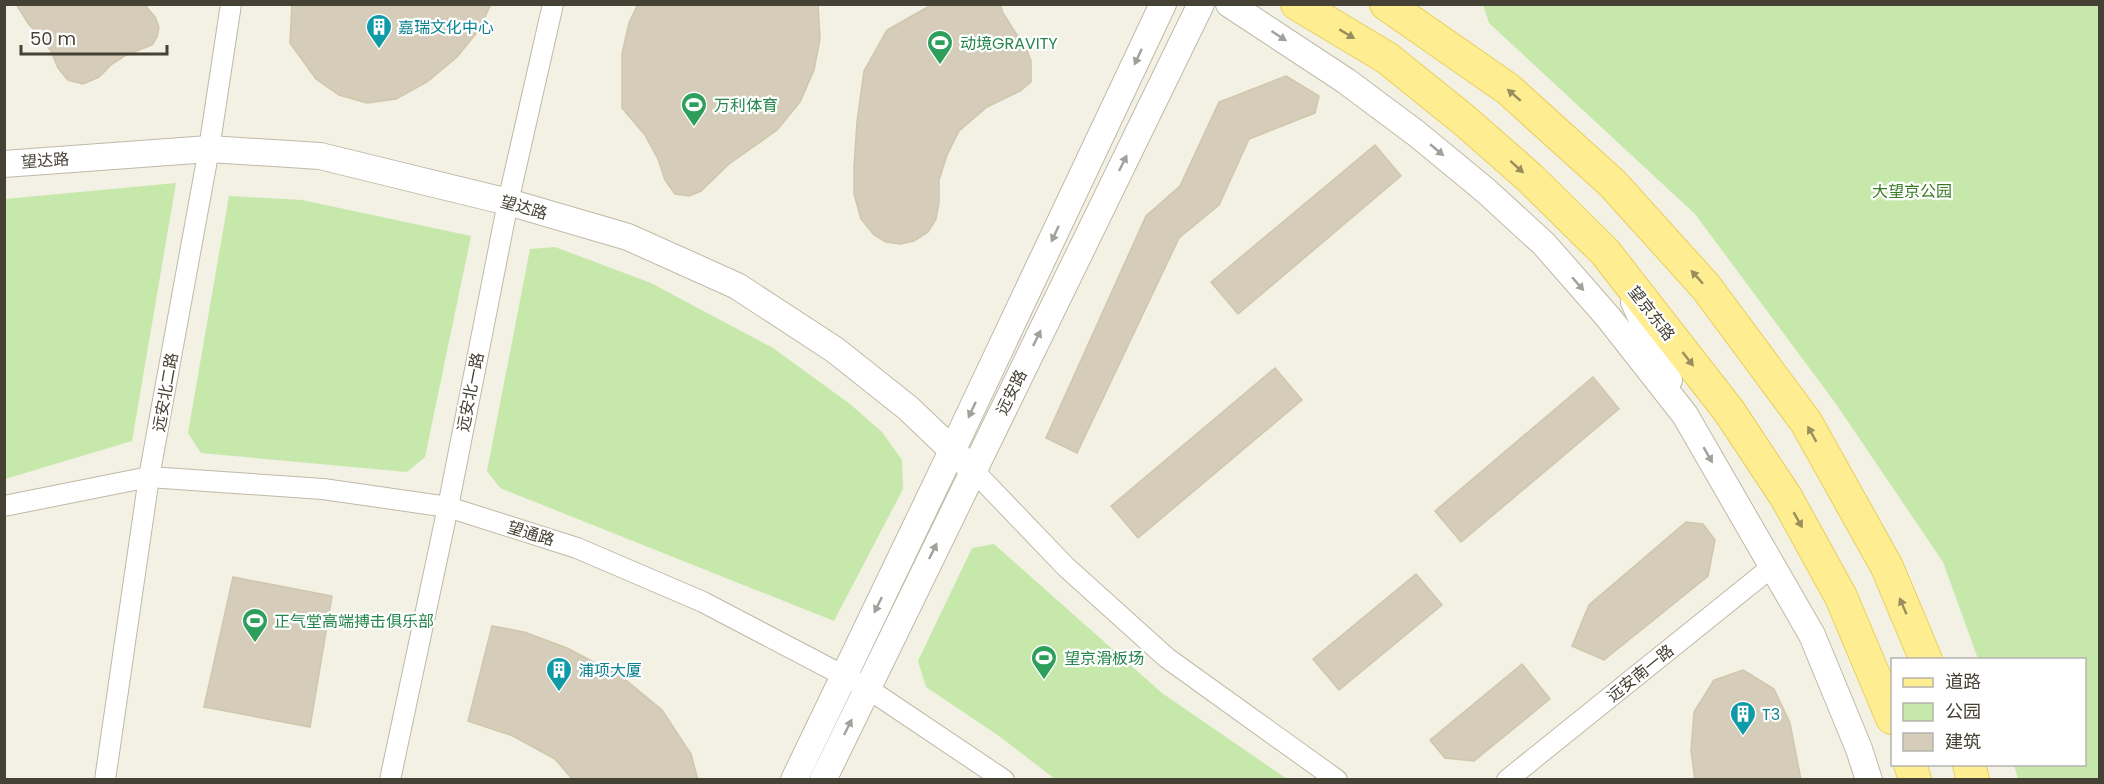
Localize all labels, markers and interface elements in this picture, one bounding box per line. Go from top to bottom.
building icon: 嘉瑞文化中心 [364,12,394,50]
place label: 嘉瑞文化中心 [398,16,494,39]
scale bar [21,18,166,56]
text: 50 m [30,26,76,51]
sports icon: 动境GRAVITY [925,28,955,66]
one-way arrow [1339,29,1355,40]
one-way arrow [1271,30,1287,41]
place label: 动境GRAVITY [960,32,1058,55]
one-way arrow [1134,49,1143,66]
one-way arrow [1507,89,1522,102]
sports icon: 万利体育 [679,90,709,128]
place label: 万利体育 [714,94,778,117]
one-way arrow [1429,143,1444,156]
street label: 望达路 [20,147,70,174]
one-way arrow [1119,155,1128,172]
one-way arrow [1509,160,1524,173]
park label: 大望京公园 [1872,180,1952,203]
street label: 望达路 [498,190,550,225]
one-way arrow [1050,225,1059,242]
one-way arrow [1691,270,1704,285]
one-way arrow [1571,276,1584,291]
street label: 望京东路 [1623,281,1680,346]
one-way arrow [1033,330,1042,347]
street label: 远安北二路 [147,351,184,433]
street label: 远安北一路 [452,351,489,434]
one-way arrow [1682,351,1695,367]
street label: 远安路 [991,366,1032,419]
one-way arrow [967,401,976,418]
one-way arrow [1807,425,1817,442]
one-way arrow [1703,447,1714,463]
one-way arrow [1793,511,1803,528]
street label: 望通路 [505,515,557,551]
one-way arrow [929,543,938,560]
one-way arrow [873,596,883,613]
one-way arrow [1898,596,1908,614]
sports icon: 正气堂高端搏击俱乐部 [240,606,270,644]
place label: 正气堂高端搏击俱乐部 [274,610,434,633]
street label: 远安南一路 [1602,639,1679,708]
sports icon: 望京滑板场 [1029,643,1059,681]
place label: 望京滑板场 [1064,647,1144,670]
building icon: 浦项大厦 [544,655,574,693]
legend [1891,658,2086,766]
place label: 浦项大厦 [578,659,642,682]
text: 道路 [1945,669,1981,694]
building icon: T3 [1728,699,1758,737]
text: 公园 [1945,699,1981,724]
place label: T3 [1762,703,1780,726]
one-way arrow [844,718,853,735]
text: 建筑 [1945,729,1981,754]

